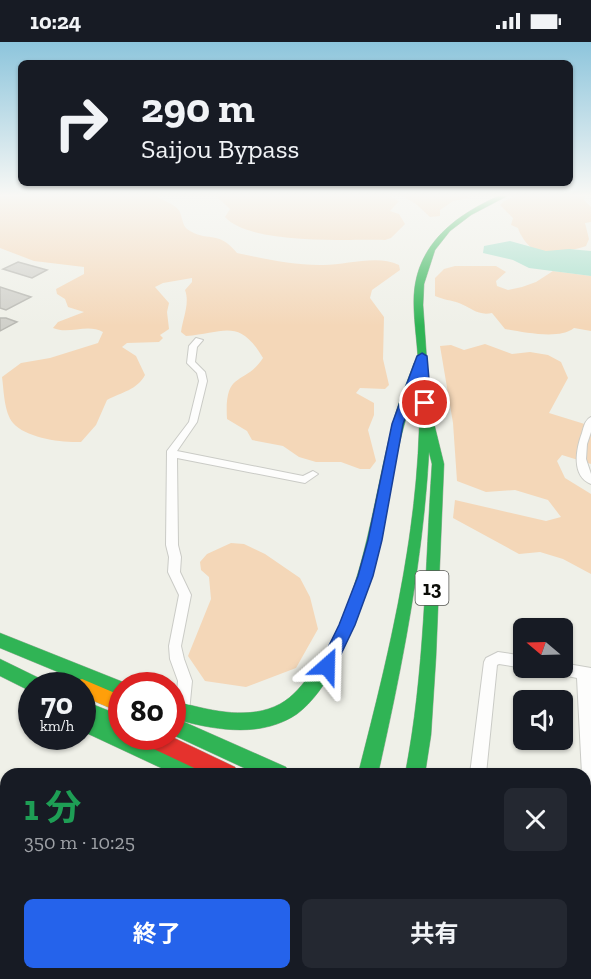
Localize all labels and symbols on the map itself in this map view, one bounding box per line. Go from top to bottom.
pin [399,377,450,428]
road number: 13 [416,571,448,605]
north arrow [513,618,573,678]
position arrow [295,634,359,698]
speed limit sign: 80 [108,672,186,750]

